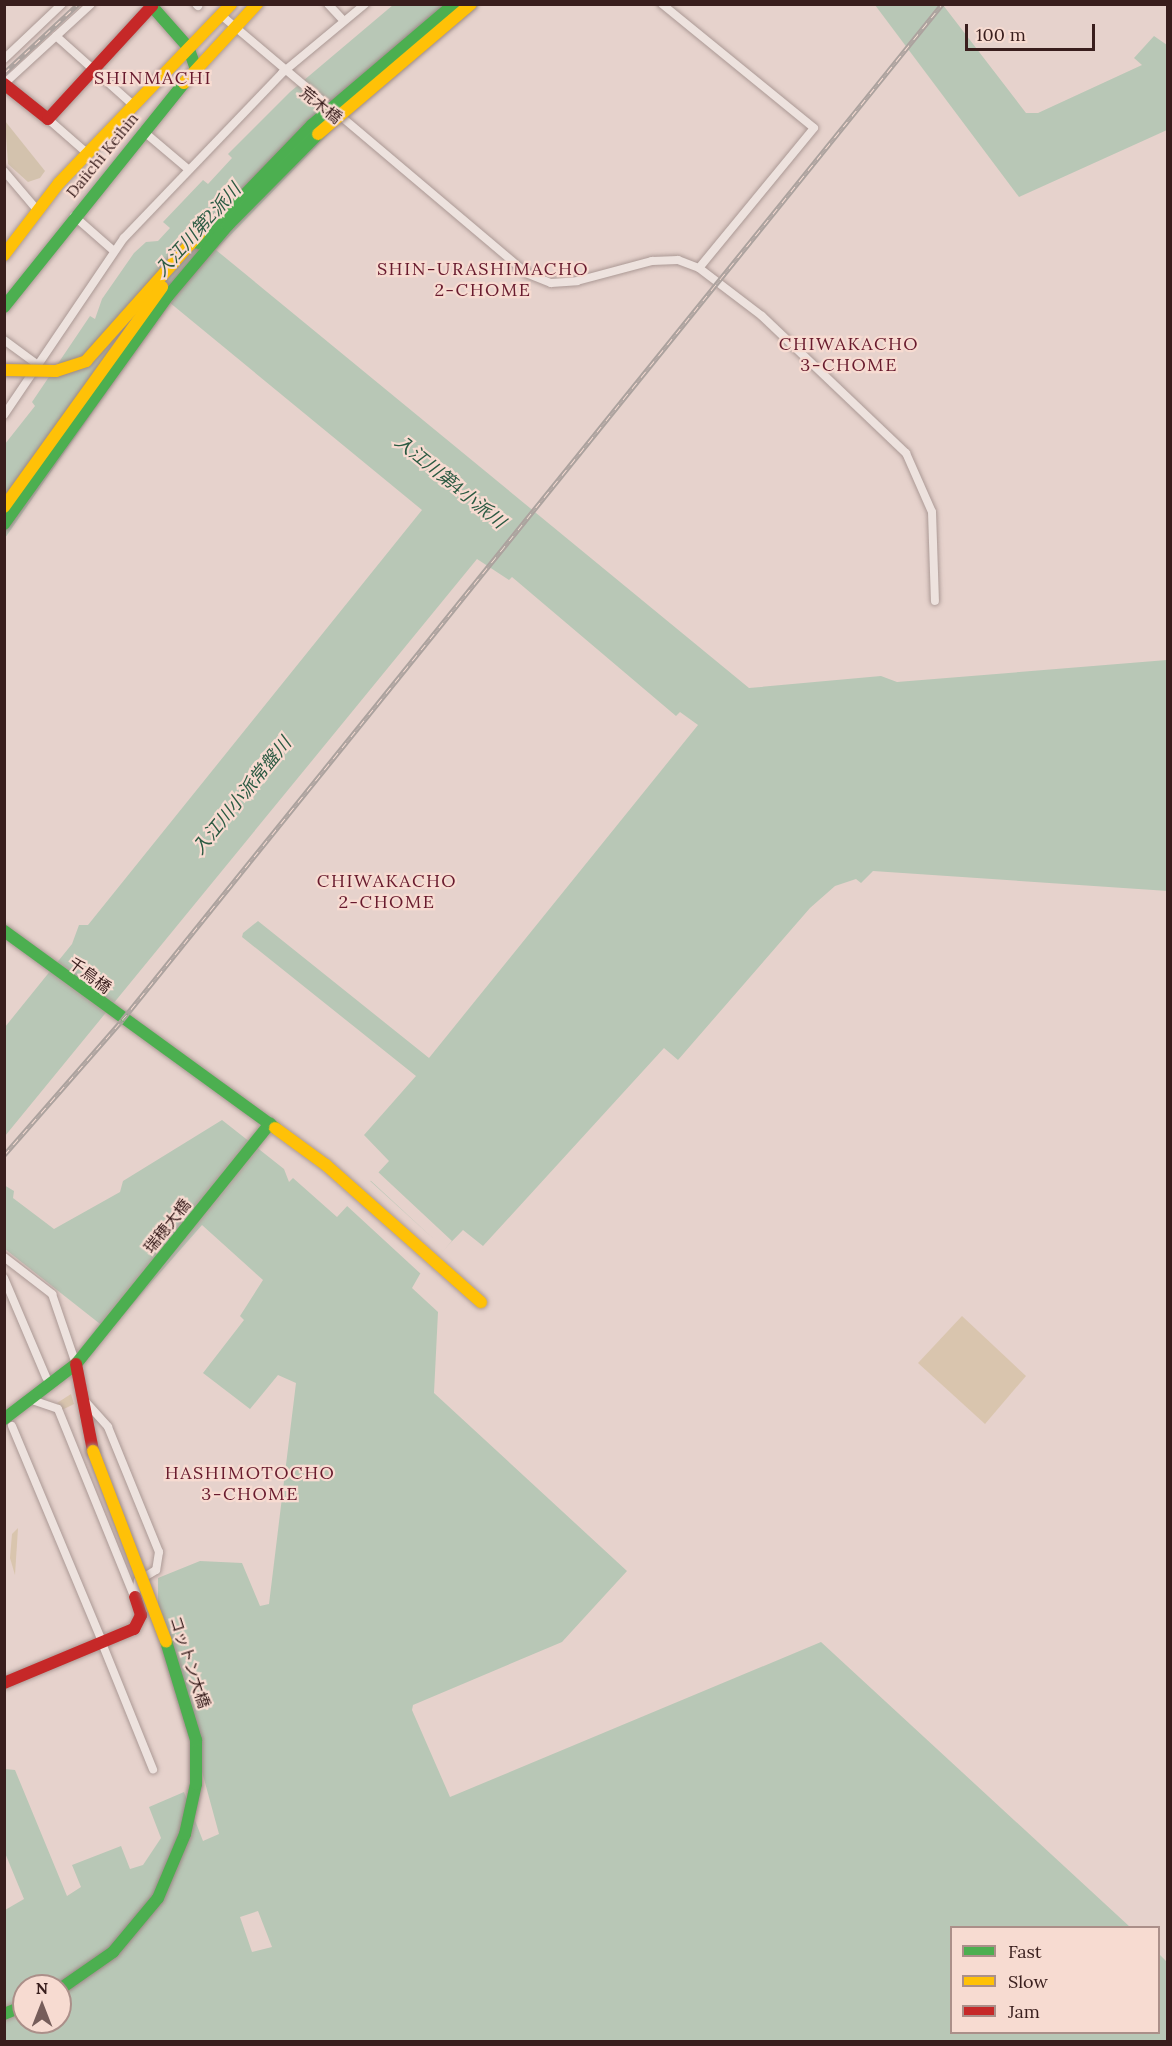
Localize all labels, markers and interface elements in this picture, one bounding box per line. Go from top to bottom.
scale bar [968,12,1098,50]
text: 100 m [976,23,1026,46]
district label: SHINMACHI [94,67,212,89]
street label: 荒木橋 [296,82,346,128]
street label: Daiichi Keihin [62,109,142,201]
water label: 入江川第2派川 [151,179,245,281]
district label: SHIN-URASHIMACHO 2-CHOME [377,259,589,302]
district label: CHIWAKACHO 3-CHOME [779,334,919,376]
water label: 入江川第4小派川 [391,431,509,533]
water label: 入江川小派常盤川 [188,733,296,859]
district label: CHIWAKACHO 2-CHOME [317,871,457,914]
street label: 千鳥橋 [65,953,115,997]
street label: 瑞穂大橋 [139,1195,195,1257]
district label: HASHIMOTOCHO 3-CHOME [165,1463,335,1506]
street label: コットン大橋 [166,1613,214,1711]
legend [950,1926,1160,2034]
text: Fast [1008,1940,1042,1963]
text: Slow [1008,1970,1048,1993]
north arrow [12,1974,72,2034]
text: N [36,1978,48,1998]
text: Jam [1008,2000,1040,2023]

